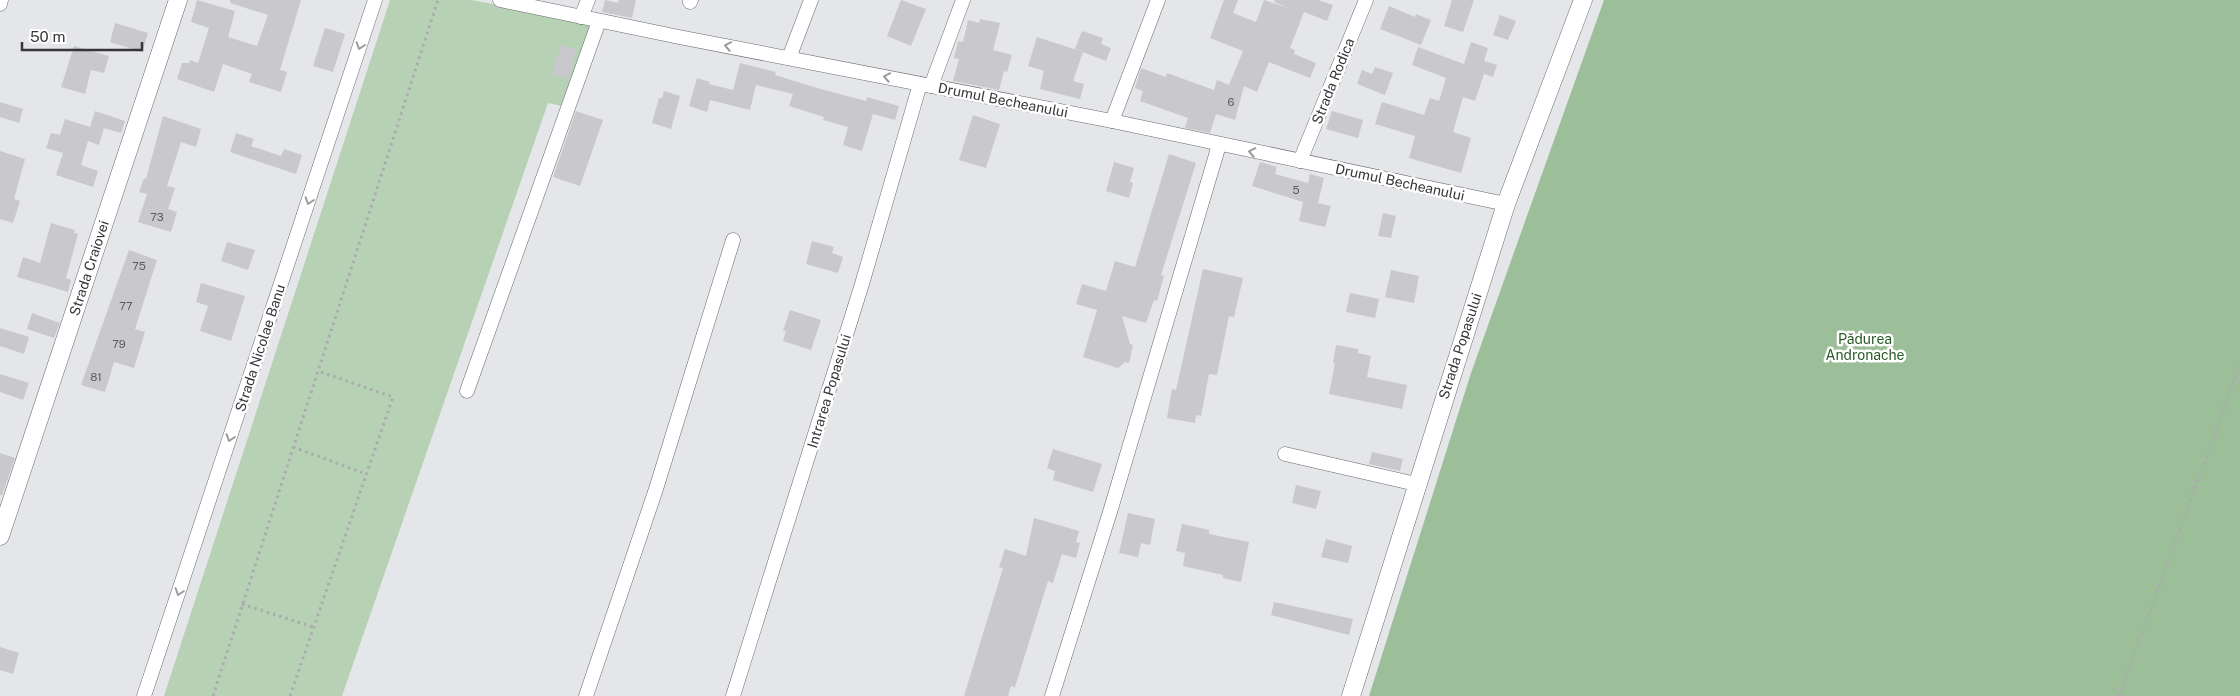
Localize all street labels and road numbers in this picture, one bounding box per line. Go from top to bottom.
street label: Strada Rodica [1308,36,1358,126]
street label: Drumul Becheanului [937,80,1069,120]
street label: Drumul Becheanului [1334,160,1466,204]
street label: Strada Craiovei [66,218,112,318]
street label: Strada Nicolae Banu [232,282,288,414]
street label: Strada Popasului [1435,291,1485,401]
street label: Intrarea Popasului [804,332,854,450]

